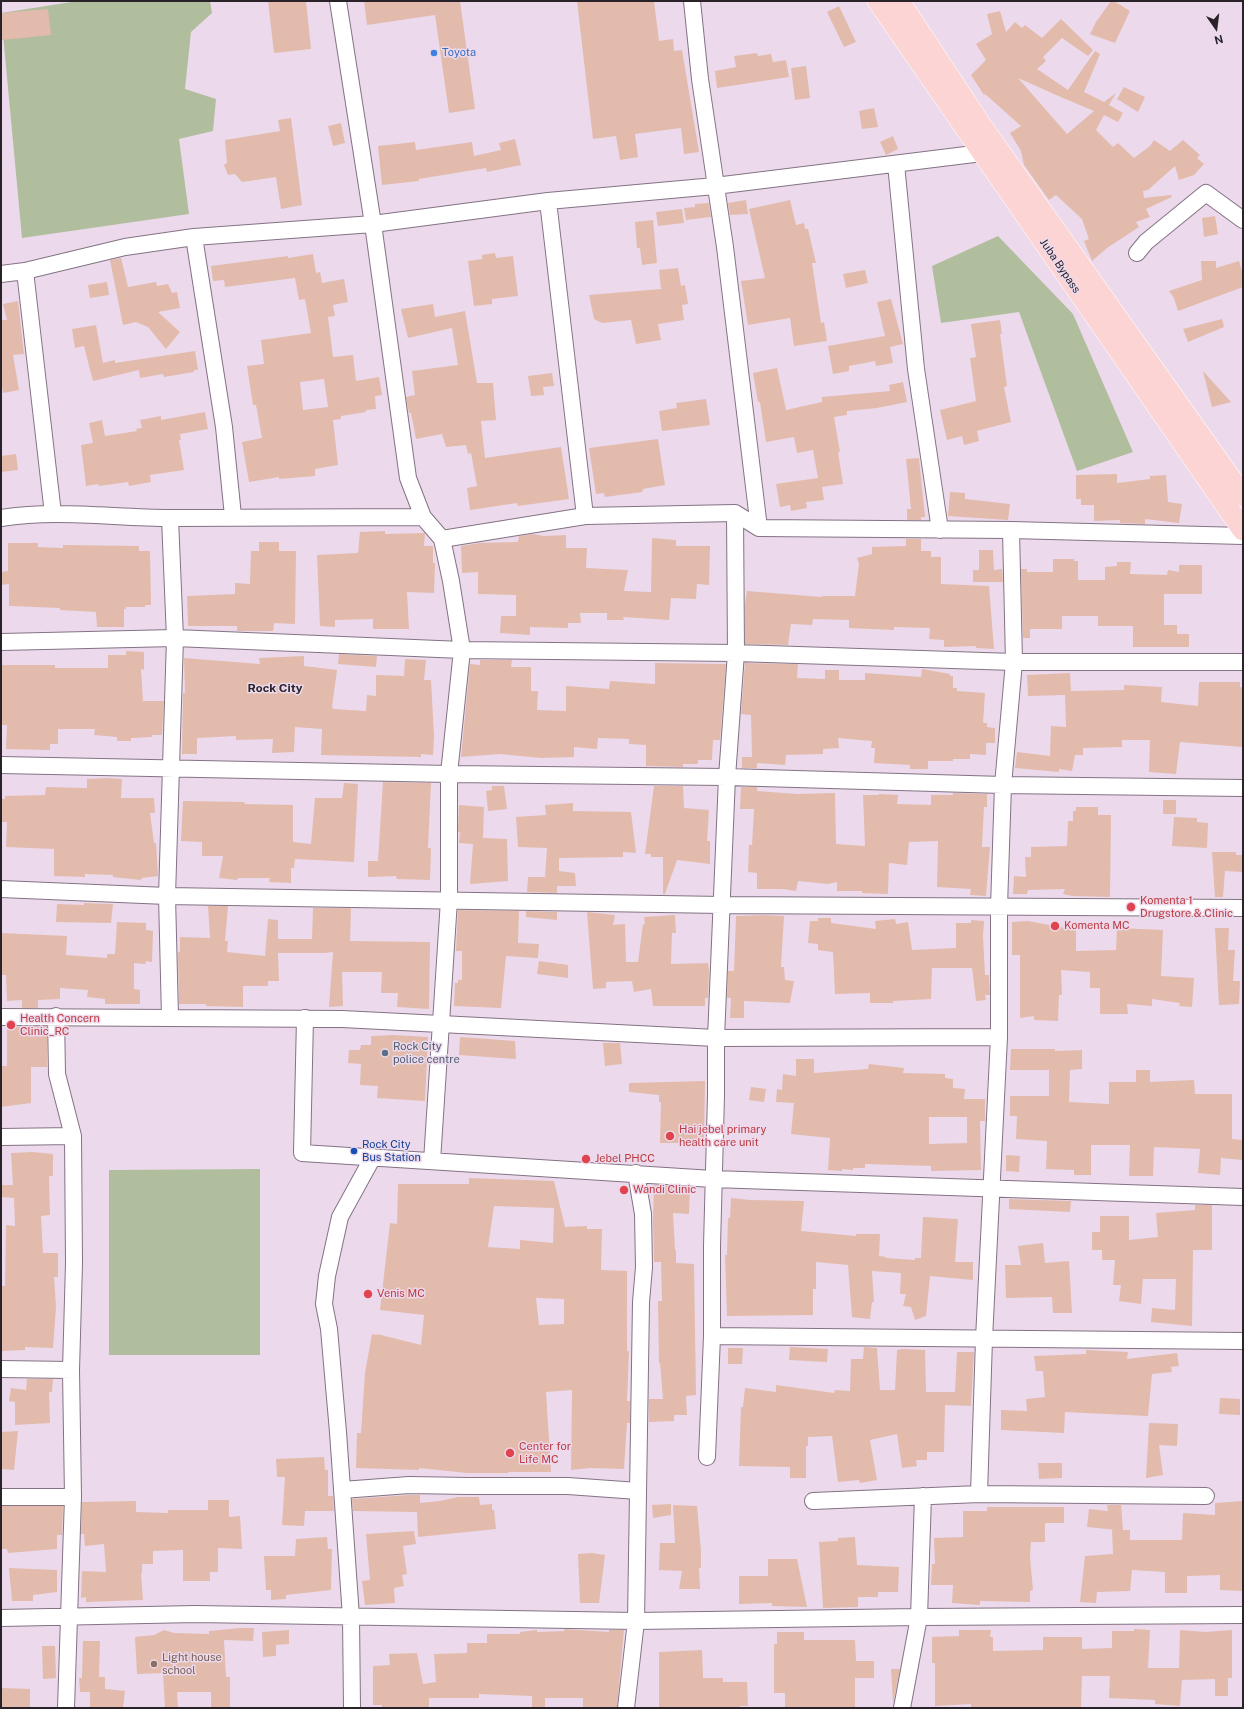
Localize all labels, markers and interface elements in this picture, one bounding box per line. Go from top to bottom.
north arrow [1196,8,1236,48]
text: N [1213,33,1225,47]
place label: Toyota [442,46,476,60]
marker: Toyota [429,48,439,58]
street label: Juba Bypass [1037,236,1083,296]
district label: Rock City [248,681,302,695]
place label: Komenta 1 Drugstore & Clinic [1140,894,1233,920]
marker: Komenta 1 Drugstore & Clinic [1125,901,1137,913]
place label: Komenta MC [1064,919,1130,933]
marker: Komenta MC [1049,920,1061,932]
place label: Health Concern Clinic_RC [20,1012,100,1038]
marker: Health Concern Clinic_RC [5,1019,17,1031]
place label: Rock City police centre [393,1040,460,1066]
marker: Rock City police centre [380,1048,390,1058]
place label: Hai jebel primary health care unit [679,1123,766,1149]
marker: Hai jebel primary health care unit [664,1130,676,1142]
place label: Rock City Bus Station [362,1138,421,1164]
marker: Rock City Bus Station [349,1146,359,1156]
place label: Jebel PHCC [595,1152,655,1166]
marker: Jebel PHCC [580,1153,592,1165]
place label: Wandi Clinic [633,1183,696,1197]
marker: Wandi Clinic [618,1184,630,1196]
place label: Venis MC [377,1287,425,1301]
marker: Venis MC [362,1288,374,1300]
place label: Center for Life MC [519,1440,571,1466]
marker: Center for Life MC [504,1447,516,1459]
place label: Light house school [162,1651,222,1677]
marker: Light house school [149,1659,159,1669]

